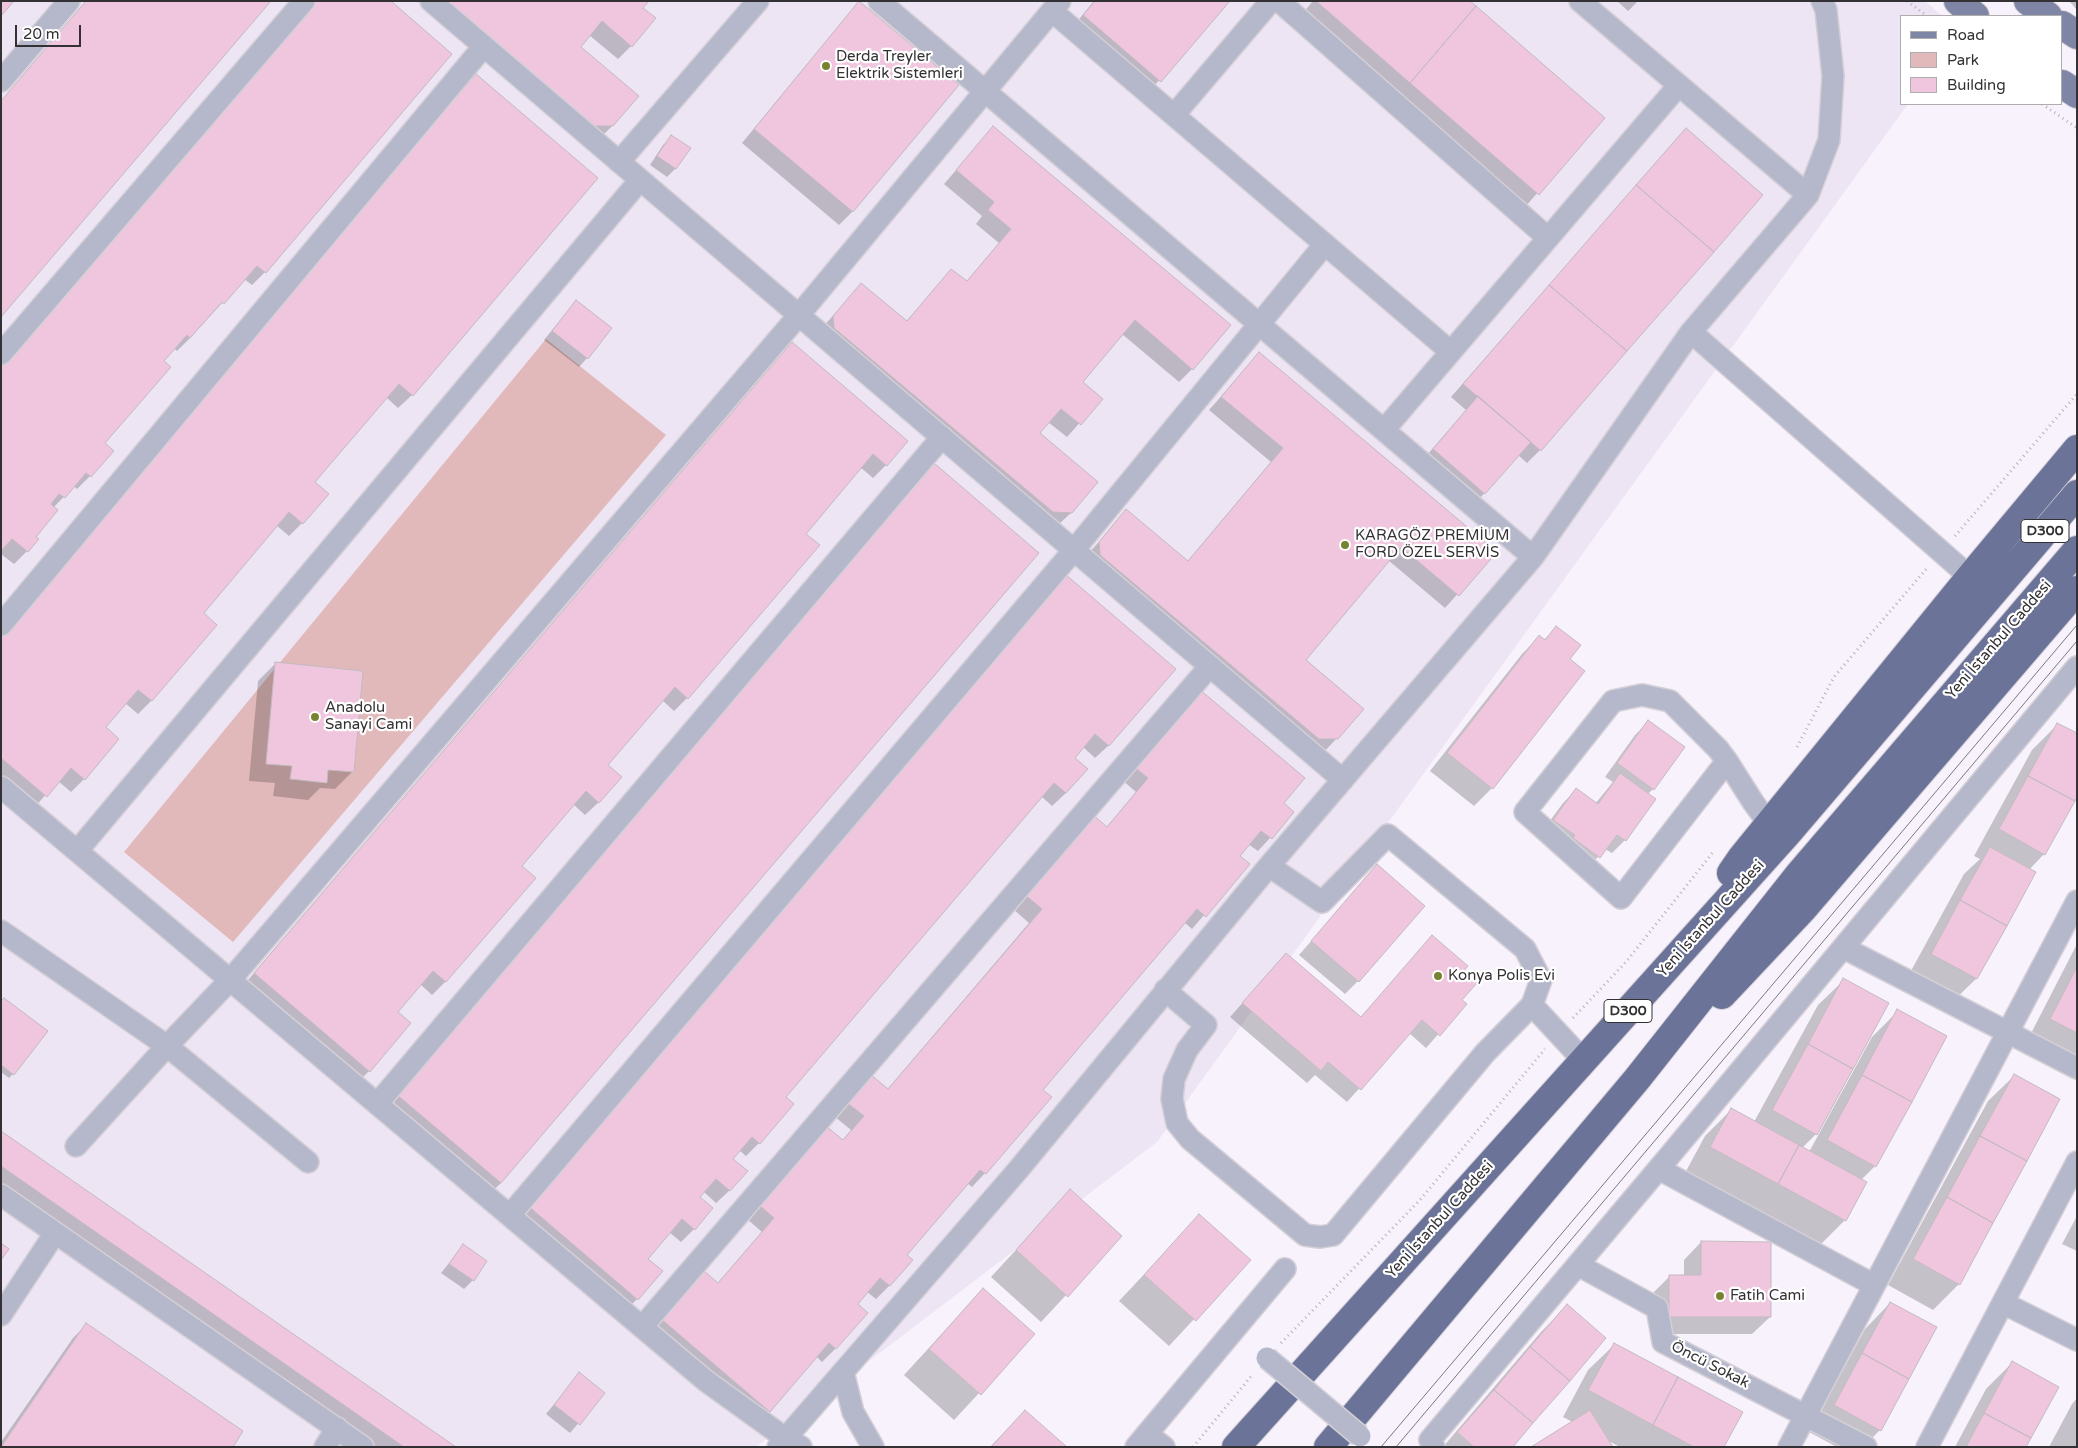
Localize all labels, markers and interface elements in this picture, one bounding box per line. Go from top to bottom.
scale bar [18,15,84,47]
legend [1900,15,2063,105]
text: 20 m [23,25,60,43]
text: Road [1947,26,1985,44]
place label: Derda Treyler Elektrik Sistemleri [836,48,963,83]
text: Park [1947,51,1979,69]
marker: Derda Treyler Elektrik Sistemleri [820,60,832,72]
text: Building [1947,76,2006,94]
road number: D300 [2021,520,2069,542]
place label: KARAGÖZ PREMİUM FORD ÖZEL SERVİS [1355,527,1510,562]
marker: KARAGÖZ PREMİUM FORD ÖZEL SERVİS [1339,539,1351,551]
street label: Yeni İstanbul Caddesi [1942,577,2056,703]
place label: Anadolu Sanayi Cami [325,699,412,734]
marker: Anadolu Sanayi Cami [309,711,321,723]
street label: Yeni İstanbul Caddesi [1654,857,1768,981]
place label: Konya Polis Evi [1448,967,1555,985]
marker: Konya Polis Evi [1432,970,1444,982]
road number: D300 [1604,999,1652,1022]
street label: Yeni İstanbul Caddesi [1383,1158,1497,1282]
place label: Fatih Cami [1730,1287,1805,1305]
marker: Fatih Cami [1714,1290,1726,1302]
street label: Öncü Sokak [1668,1338,1752,1392]

